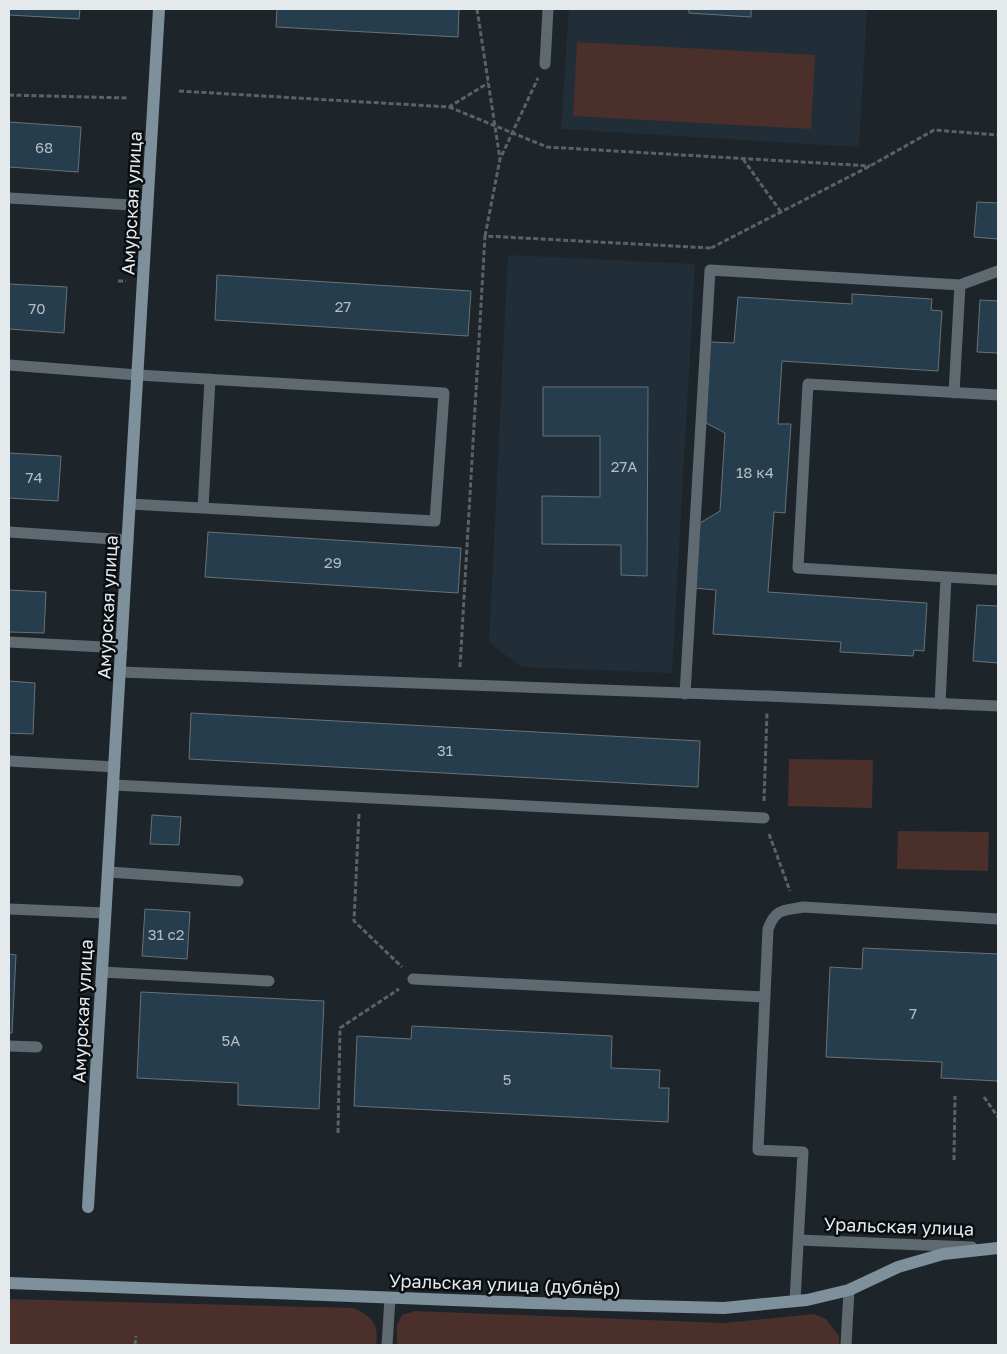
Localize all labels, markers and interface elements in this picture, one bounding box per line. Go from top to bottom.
street label: Амурская улица [116,131,146,275]
house number: 68 [35,138,53,156]
house number: 27 [335,297,351,315]
house number: 70 [28,299,46,317]
house number: 27А [611,457,637,475]
house number: 18 к4 [736,463,774,481]
house number: 74 [25,468,43,486]
street label: Амурская улица [92,535,122,679]
house number: 29 [324,553,342,571]
house number: 31 [437,741,453,759]
house number: 31 с2 [148,925,184,943]
street label: Амурская улица [67,939,97,1083]
house number: 7 [909,1004,917,1022]
house number: 5А [222,1031,240,1049]
house number: 5 [503,1070,511,1088]
street label: Уральская улица [823,1212,975,1240]
street label: Уральская улица (дублёр) [389,1269,621,1299]

